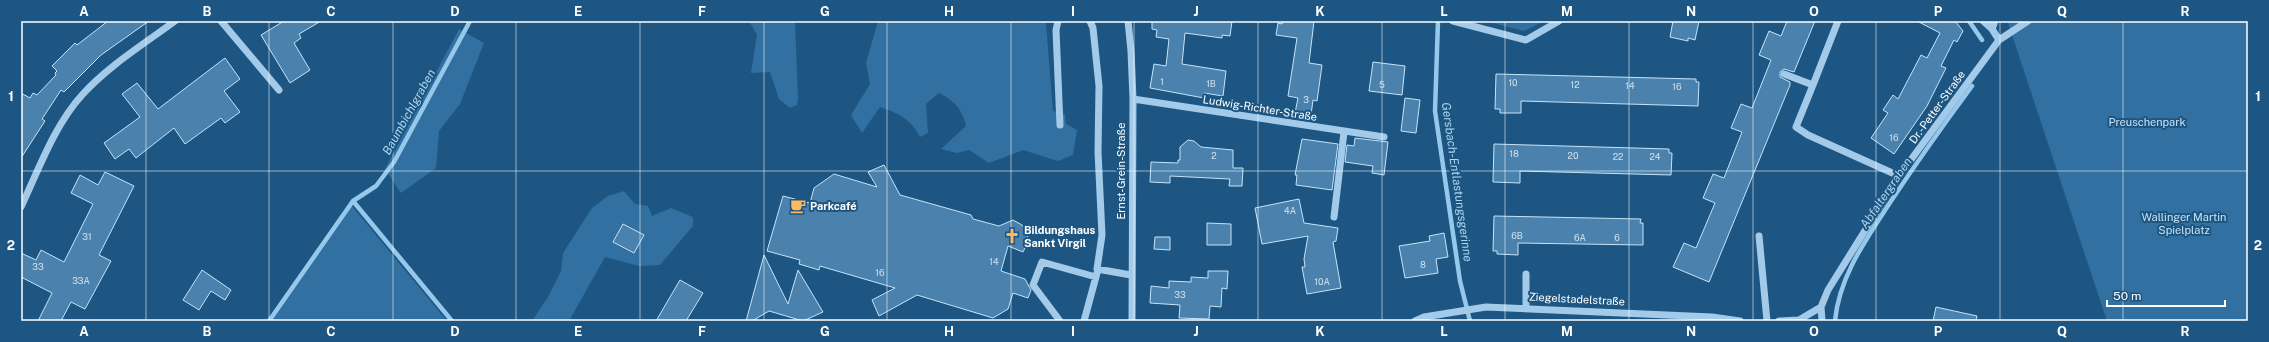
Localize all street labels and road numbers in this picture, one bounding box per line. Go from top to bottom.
street label: Dr.-Petter-Straße [1907,68,1967,146]
street label: Ludwig-Richter-Straße [1202,93,1318,123]
street label: Ernst-Grein-Straße [1115,123,1127,219]
street label: Ziegelstadelstraße [1529,290,1625,308]

